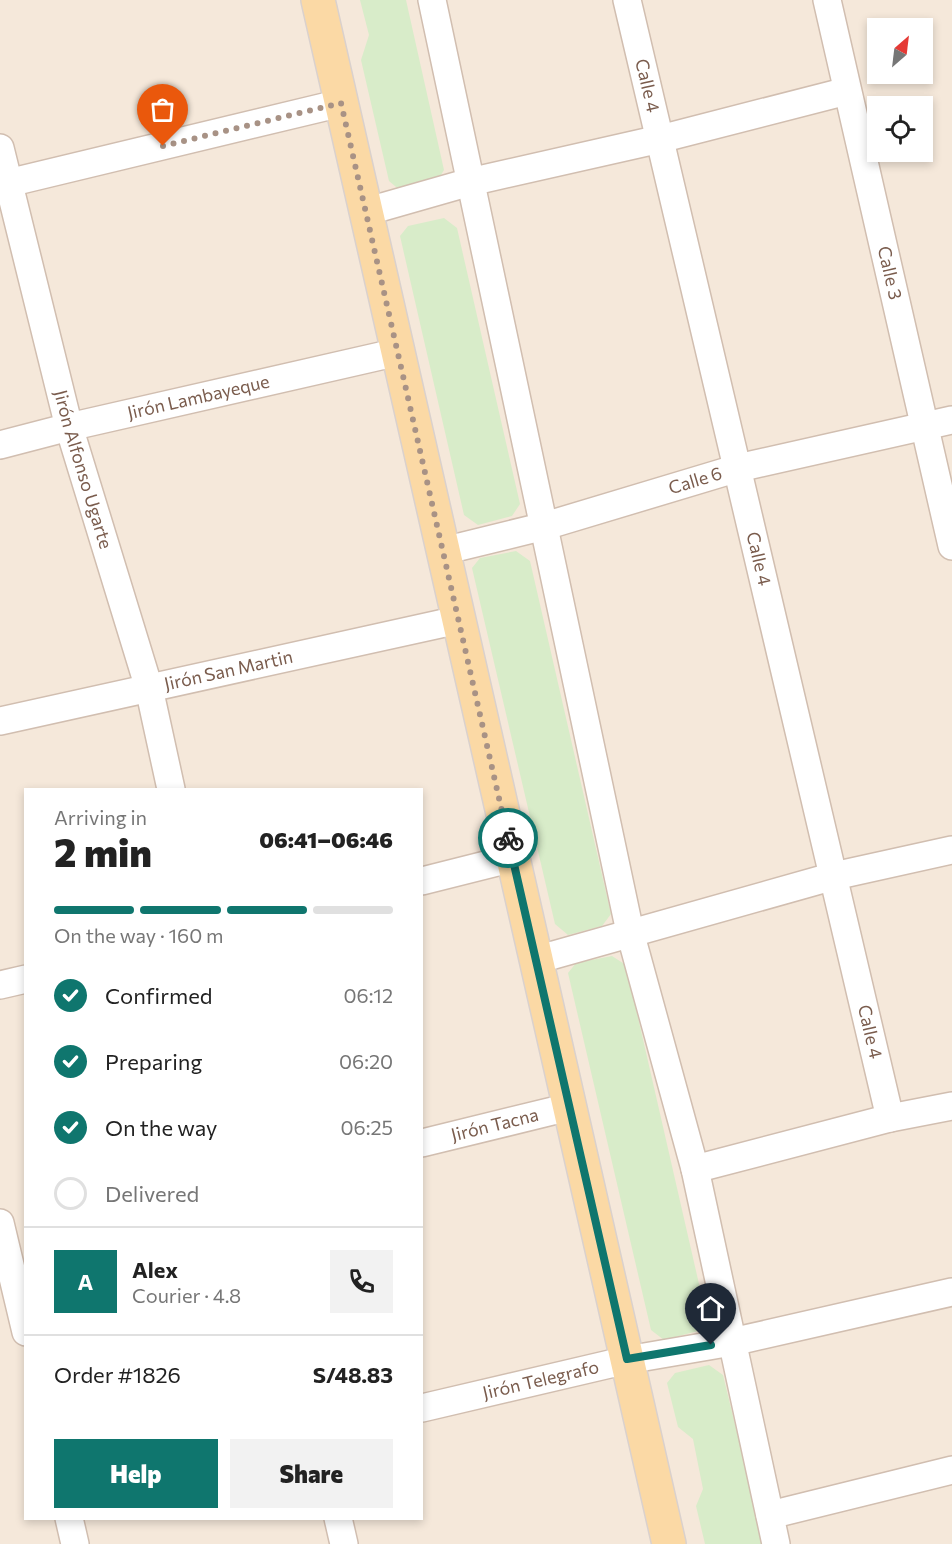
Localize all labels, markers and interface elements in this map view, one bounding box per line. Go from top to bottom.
north arrow [867,18,933,84]
map controls [867,18,933,162]
street label: Calle 4 [631,56,665,115]
pin [137,84,188,146]
icon: bag [146,93,179,126]
button: locate [867,96,933,162]
street label: Calle 3 [874,244,907,302]
street label: Jirón Lambayeque [125,370,271,423]
street label: Jirón Alfonso Ugarte [50,387,118,551]
street label: Calle 6 [666,461,724,498]
street label: Calle 4 [742,529,776,588]
street label: Jirón San Martin [162,645,295,694]
text: Arriving in [54,805,147,829]
courier [478,808,538,868]
icon: bike [492,822,525,855]
text: 06:41–06:46 [259,826,393,853]
text: 2 min [54,827,152,875]
text: On the way · 160 m [54,923,223,947]
icon: check [54,979,87,1012]
text: Confirmed [105,982,212,1009]
text: 06:12 [343,983,393,1007]
street label: Calle 4 [854,1002,888,1061]
icon: check [54,1045,87,1078]
text: Preparing [105,1048,202,1075]
text: 06:20 [339,1049,393,1073]
street label: Jirón Tacna [449,1103,541,1146]
icon: check [54,1111,87,1144]
text: On the way [105,1114,217,1141]
text: 06:25 [341,1115,393,1139]
text: Delivered [105,1180,199,1207]
button: phone [330,1250,393,1313]
text: Alex [132,1256,178,1283]
text: A [78,1268,93,1295]
text: Courier · 4.8 [132,1283,241,1307]
pin [685,1283,736,1345]
icon: home [694,1292,727,1325]
street label: Jirón Telegrafo [480,1355,601,1403]
text: Order #1826 [54,1361,181,1388]
text: S/48.83 [313,1361,393,1388]
button: Help [54,1439,218,1508]
button: Share [230,1439,393,1508]

